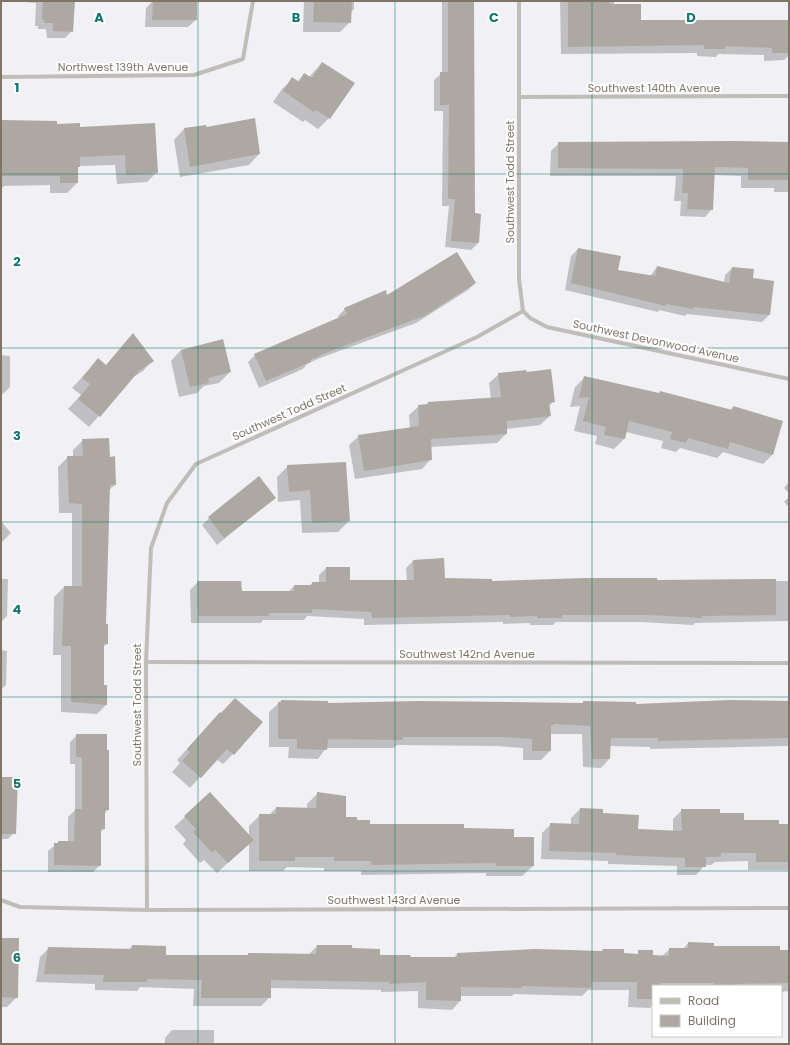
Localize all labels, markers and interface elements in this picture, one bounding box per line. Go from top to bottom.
text: A [94,8,104,27]
text: B [292,8,301,27]
text: C [489,8,499,27]
text: D [686,8,696,27]
street label: Northwest 139th Avenue [58,59,189,75]
text: 1 [15,78,19,97]
street label: Southwest 140th Avenue [588,80,721,96]
street label: Southwest Todd Street [502,120,518,244]
text: 2 [13,252,21,271]
street label: Southwest Devonwood Avenue [571,316,741,367]
street label: Southwest Todd Street [230,380,348,444]
text: 3 [13,426,21,445]
text: 4 [13,600,22,619]
street label: Southwest Todd Street [129,643,145,767]
street label: Southwest 142nd Avenue [399,646,535,662]
text: 5 [13,774,21,793]
street label: Southwest 143rd Avenue [328,892,461,908]
text: 6 [13,948,21,967]
legend [652,985,782,1037]
text: Road [688,992,719,1009]
text: Building [688,1012,736,1029]

